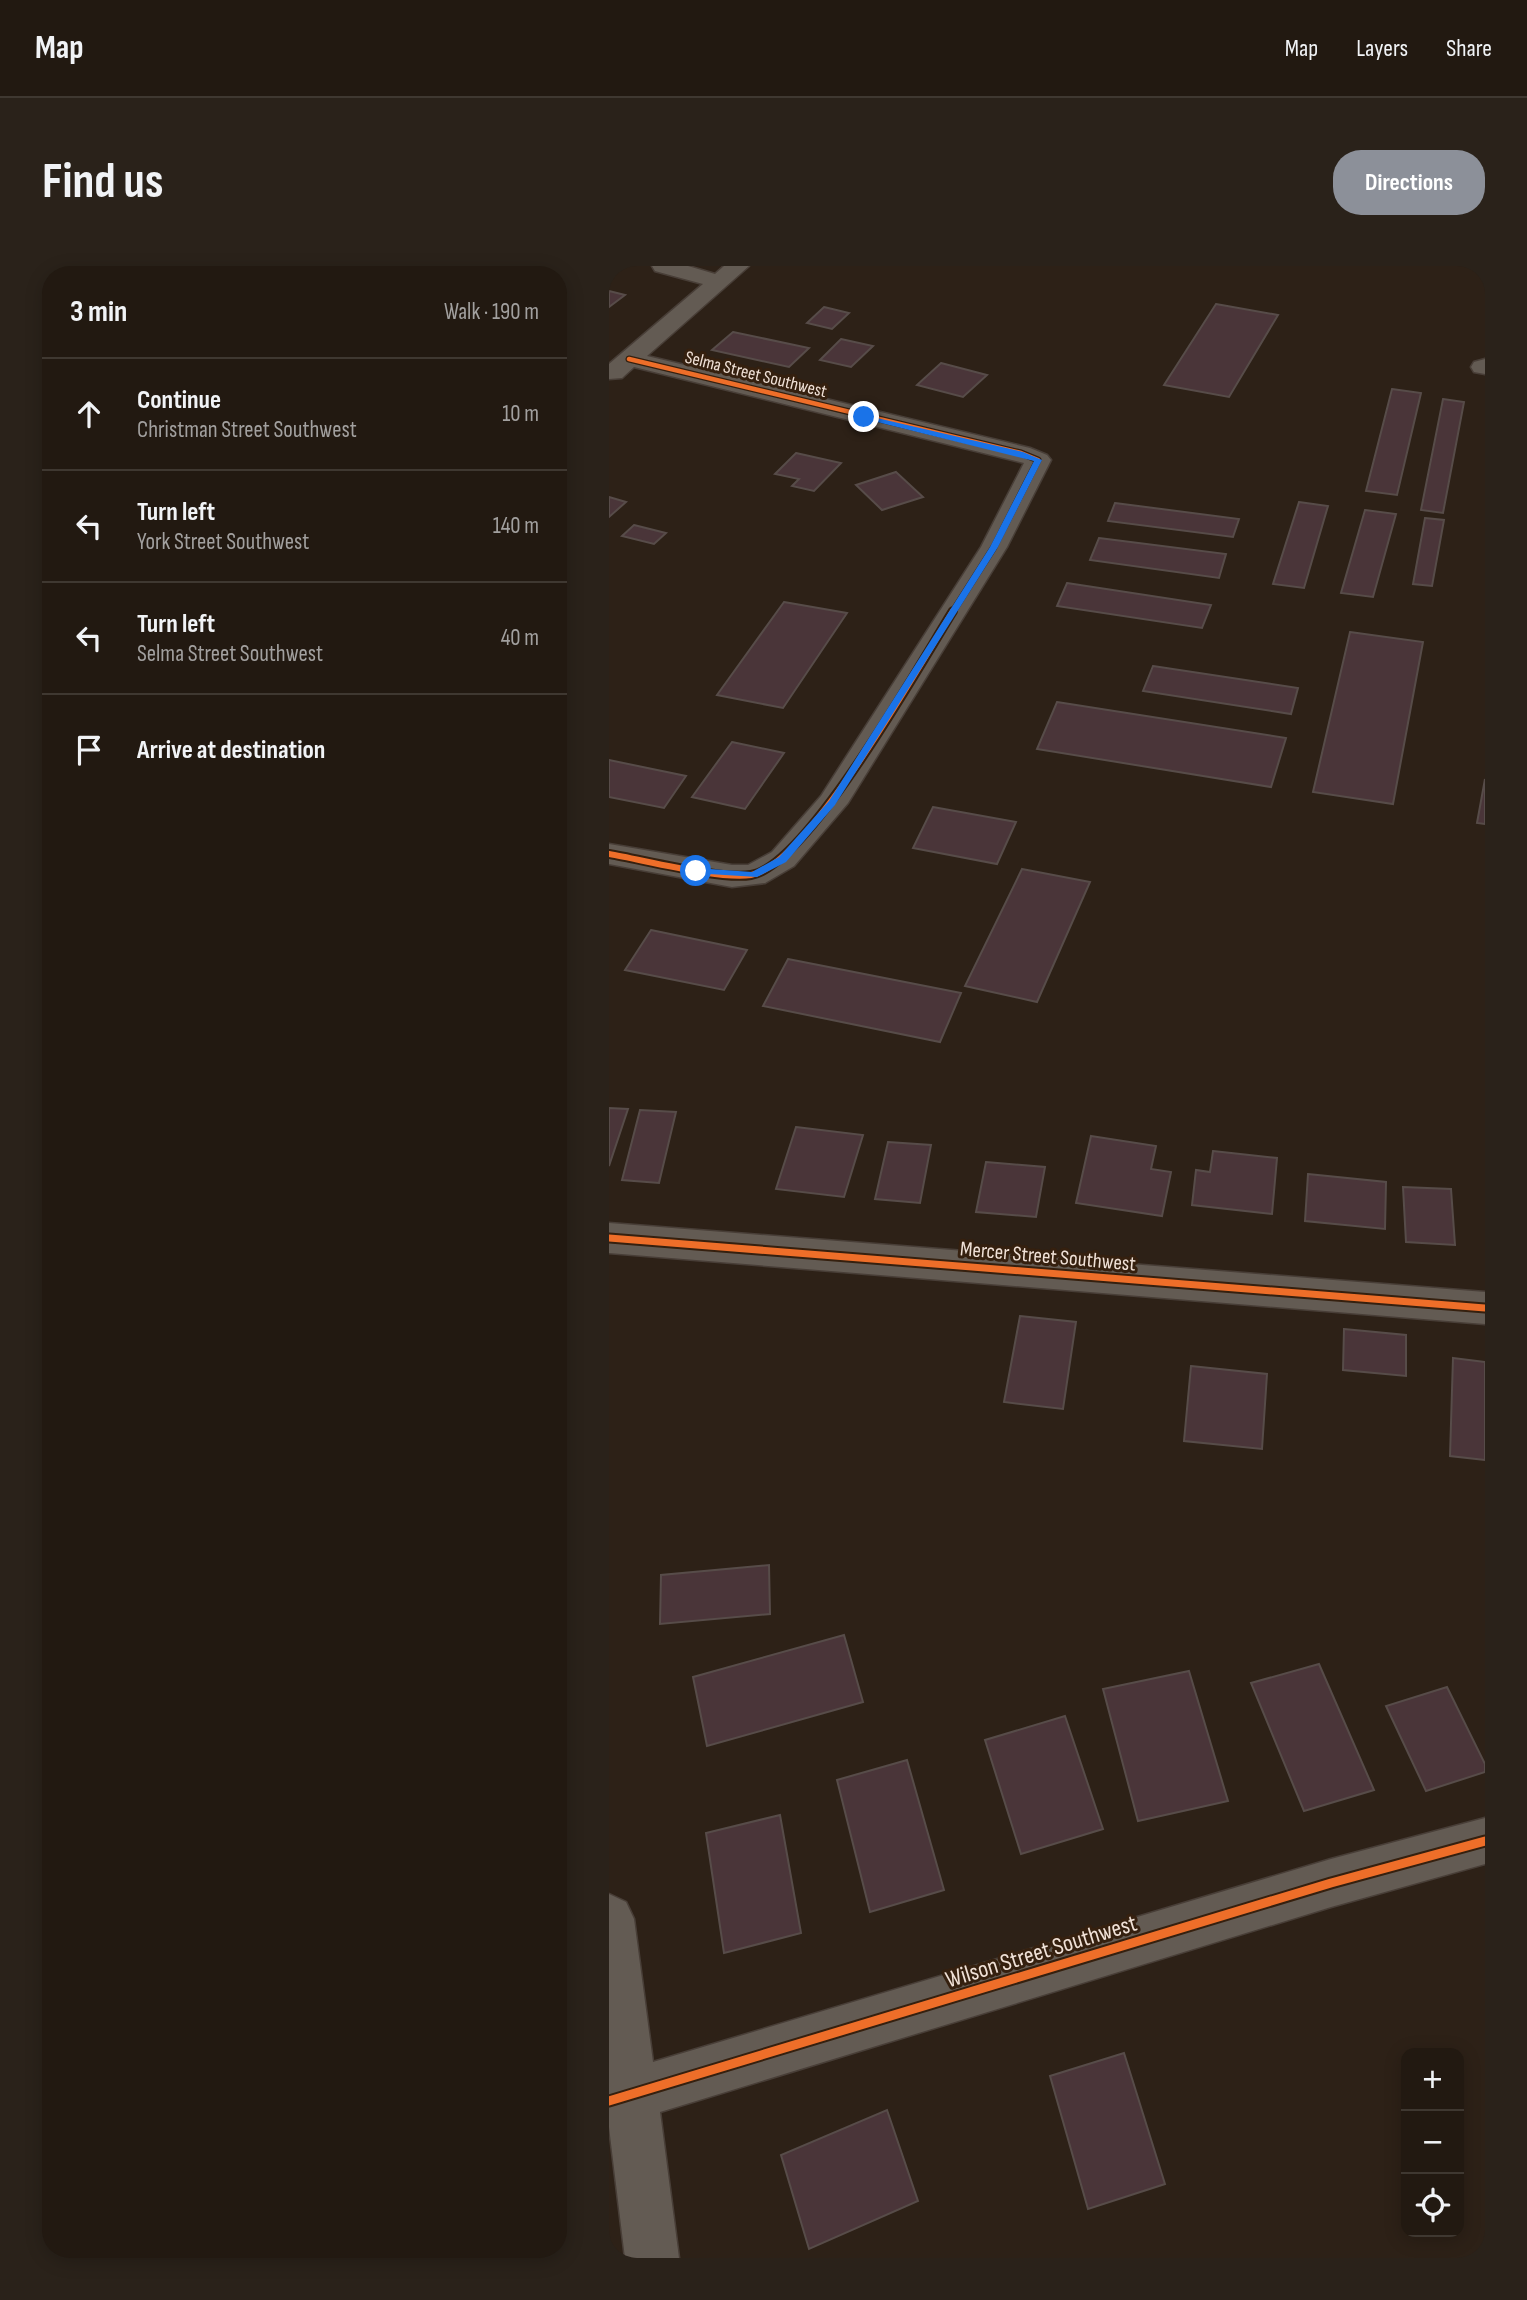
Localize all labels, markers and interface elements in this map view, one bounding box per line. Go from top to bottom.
text: Map [35,28,84,68]
text: Map [1285,34,1318,63]
text: Layers [1356,34,1408,63]
text: Share [1446,34,1492,63]
button: Directions [1333,150,1485,215]
text: Find us [42,153,164,212]
text: 3 min [70,294,127,330]
text: Walk · 190 m [444,298,539,326]
street label: Selma Street Southwest [683,347,830,402]
text: Continue [137,385,221,416]
icon: ahead [70,395,108,433]
text: 10 m [502,400,539,428]
route end [848,401,879,432]
text: Christman Street Southwest [137,416,357,444]
text: Turn left [137,497,215,528]
icon: left [70,507,108,545]
text: 140 m [493,512,539,540]
text: York Street Southwest [137,528,309,556]
text: Turn left [137,609,215,640]
icon: left [70,619,108,657]
text: 40 m [501,624,539,652]
text: Selma Street Southwest [137,640,323,668]
icon: arrive [70,731,108,769]
text: Arrive at destination [137,735,325,766]
route start [680,855,711,886]
street label: Mercer Street Southwest [959,1236,1137,1277]
street label: Wilson Street Southwest [942,1909,1140,1994]
map controls [1401,2048,1464,2237]
button: + [1401,2048,1464,2111]
button: − [1401,2111,1464,2174]
button: locate [1401,2174,1464,2237]

